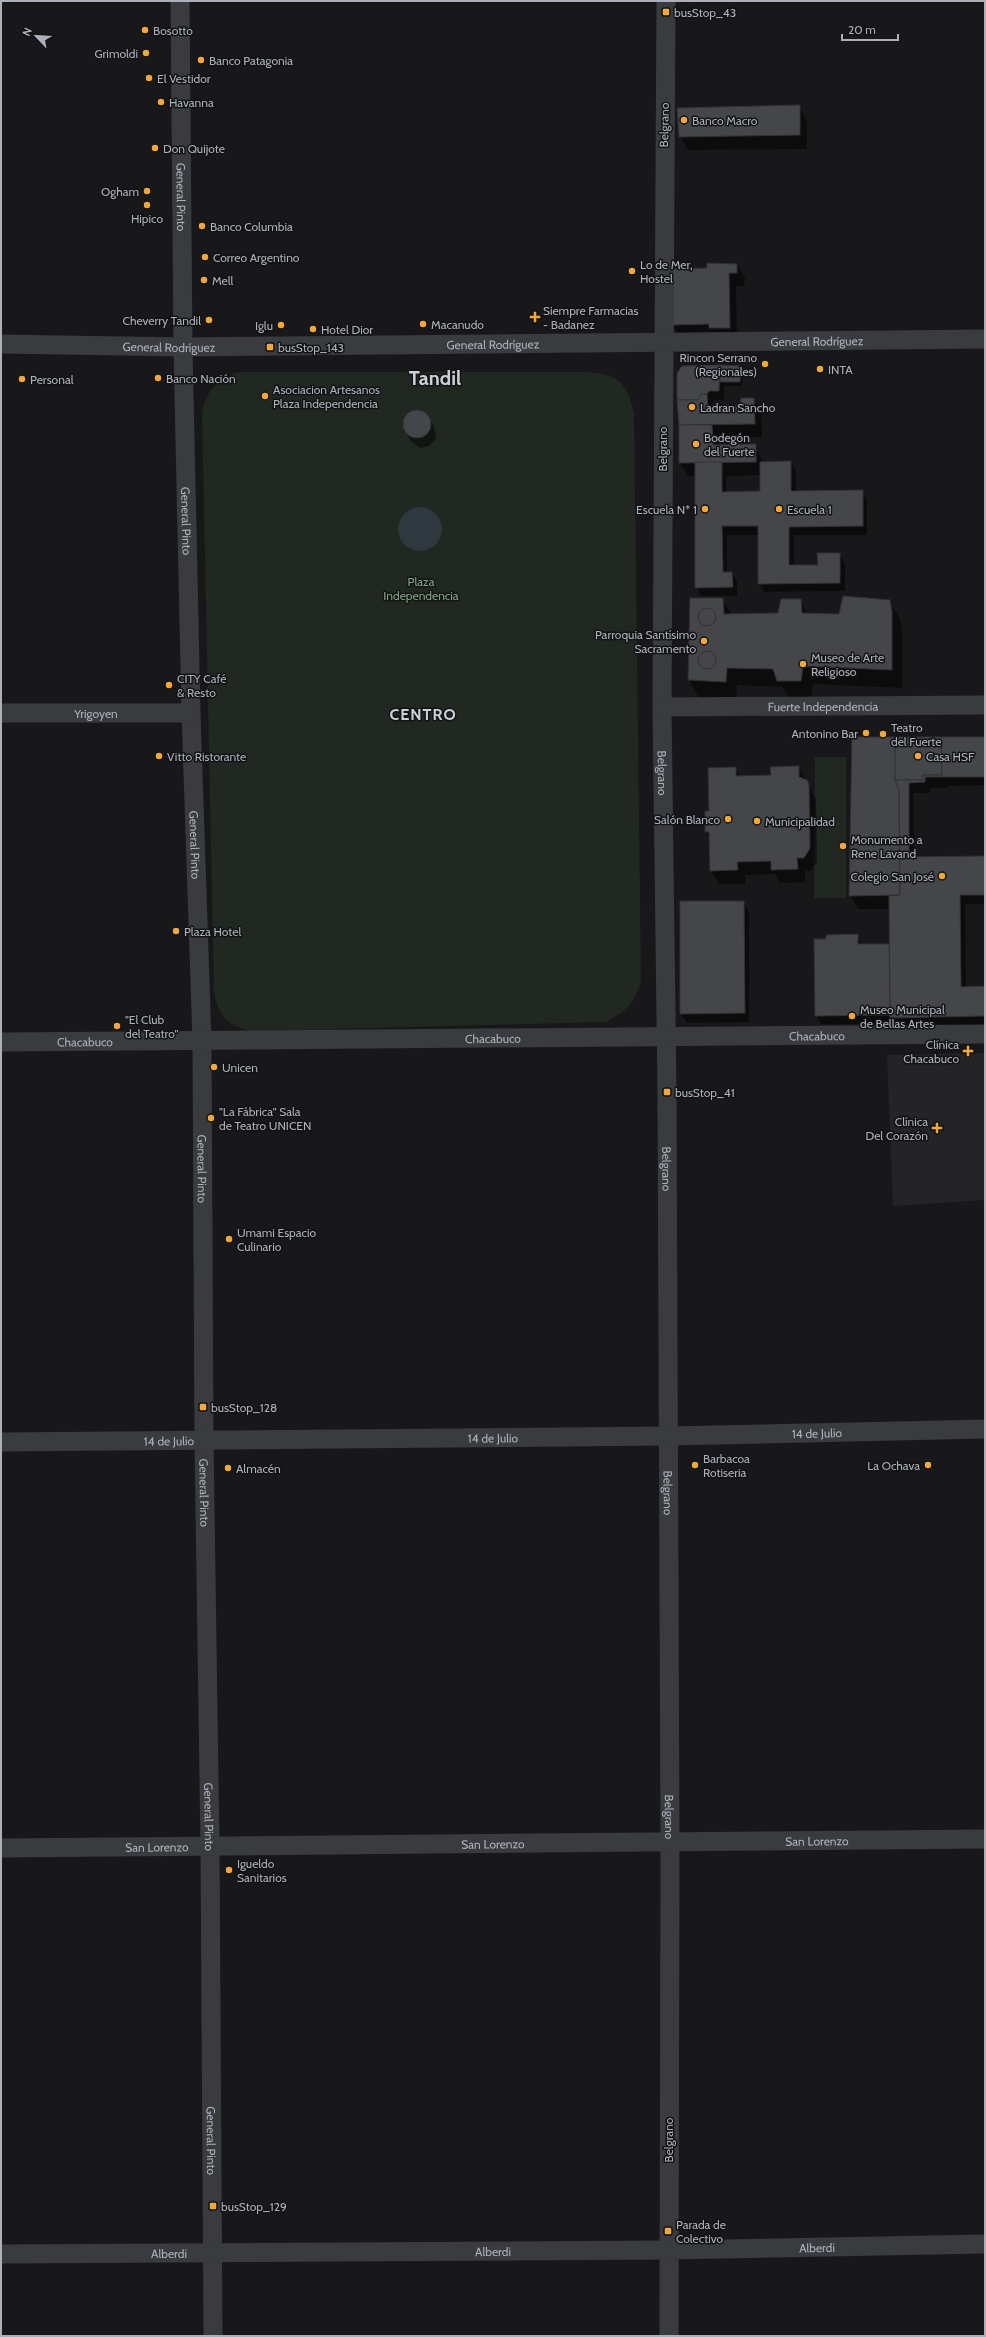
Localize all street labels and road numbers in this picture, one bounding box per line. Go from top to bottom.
street label: Belgrano [656,102,672,148]
street label: General Pinto [174,163,190,232]
street label: General Rodríguez [770,333,864,349]
street label: General Rodríguez [446,336,540,352]
street label: General Rodríguez [122,339,216,355]
street label: Belgrano [655,426,670,471]
street label: General Pinto [179,486,195,556]
street label: Fuerte Independencia [768,698,878,714]
street label: Yrigoyen [73,706,118,721]
street label: Belgrano [655,750,671,796]
street label: General Pinto [187,810,204,880]
street label: Chacabuco [789,1028,845,1043]
street label: Chacabuco [465,1030,521,1046]
street label: Chacabuco [57,1034,113,1049]
street label: General Pinto [195,1134,210,1203]
street label: Belgrano [660,1146,675,1192]
street label: 14 de Julio [792,1425,843,1441]
street label: 14 de Julio [468,1430,519,1445]
street label: 14 de Julio [144,1433,195,1448]
street label: General Pinto [197,1458,213,1528]
street label: Belgrano [661,1470,676,1516]
street label: General Pinto [202,1782,218,1851]
street label: Belgrano [662,1794,677,1840]
street label: San Lorenzo [785,1833,849,1848]
street label: San Lorenzo [461,1836,525,1851]
street label: San Lorenzo [125,1839,189,1854]
street label: General Pinto [204,2106,220,2175]
street label: Belgrano [661,2117,676,2162]
street label: Alberdi [799,2239,835,2255]
street label: Alberdi [475,2243,511,2259]
street label: Alberdi [151,2245,187,2261]

